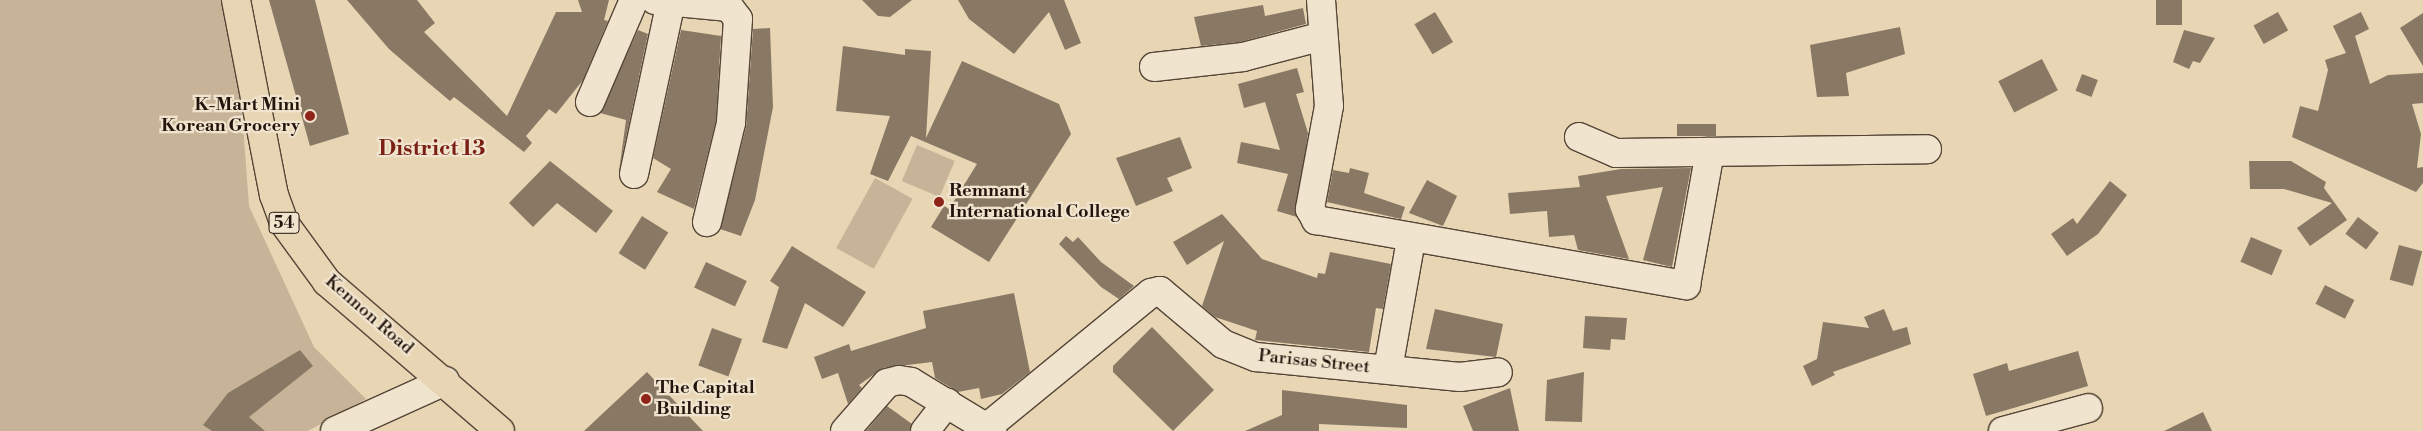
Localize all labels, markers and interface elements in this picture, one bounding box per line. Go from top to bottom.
place label: K-Mart Mini Korean Grocery [161,95,300,138]
marker: K-Mart Mini Korean Grocery [304,110,316,122]
district label: District 13 [378,136,486,162]
place label: Remnant International College [949,181,1130,223]
marker: Remnant International College [933,196,945,208]
road number: 54 [268,210,300,237]
street label: Kennon Road [320,271,418,359]
street label: Parisas Street [1257,345,1371,379]
place label: The Capital Building [656,378,755,420]
marker: The Capital Building [640,393,652,405]

